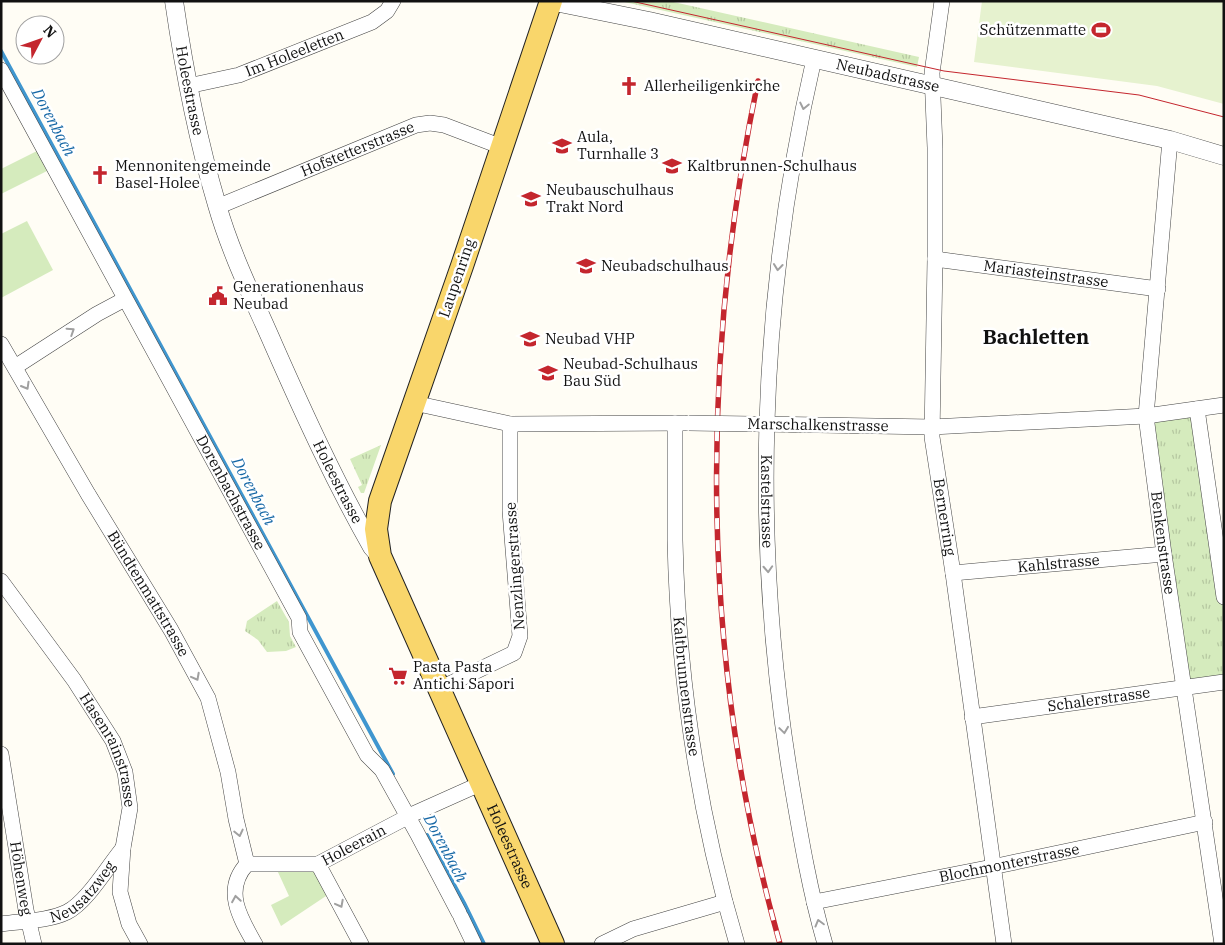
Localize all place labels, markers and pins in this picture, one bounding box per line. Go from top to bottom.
sports icon: Schützenmatte [1090,19,1112,41]
place label: Schützenmatte [980,20,1086,39]
church icon: Allerheiligenkirche [618,75,640,97]
place label: Allerheiligenkirche [644,76,780,95]
place label: Aula, Turnhalle 3 [577,127,659,163]
school or university icon: Aula, Turnhalle 3 [551,135,573,157]
school or university icon: Kaltbrunnen-Schulhaus [661,155,683,177]
place label: Mennonitengemeinde Basel-Holee [115,156,271,192]
place label: Kaltbrunnen-Schulhaus [687,156,857,175]
church icon: Mennonitengemeinde Basel-Holee [89,164,111,186]
place label: Neubauschulhaus Trakt Nord [546,180,674,216]
school or university icon: Neubauschulhaus Trakt Nord [520,188,542,210]
school or university icon: Neubadschulhaus [575,255,597,277]
place label: Neubadschulhaus [601,256,729,275]
place label: Generationenhaus Neubad [233,277,364,313]
public building icon: Generationenhaus Neubad [207,285,229,307]
school or university icon: Neubad VHP [519,328,541,350]
place label: Neubad VHP [545,329,635,348]
place label: Neubad-Schulhaus Bau Süd [563,354,698,390]
school or university icon: Neubad-Schulhaus Bau Süd [537,362,559,384]
place label: Pasta Pasta Antichi Sapori [413,657,515,693]
supermarket icon: Pasta Pasta Antichi Sapori [387,665,409,687]

